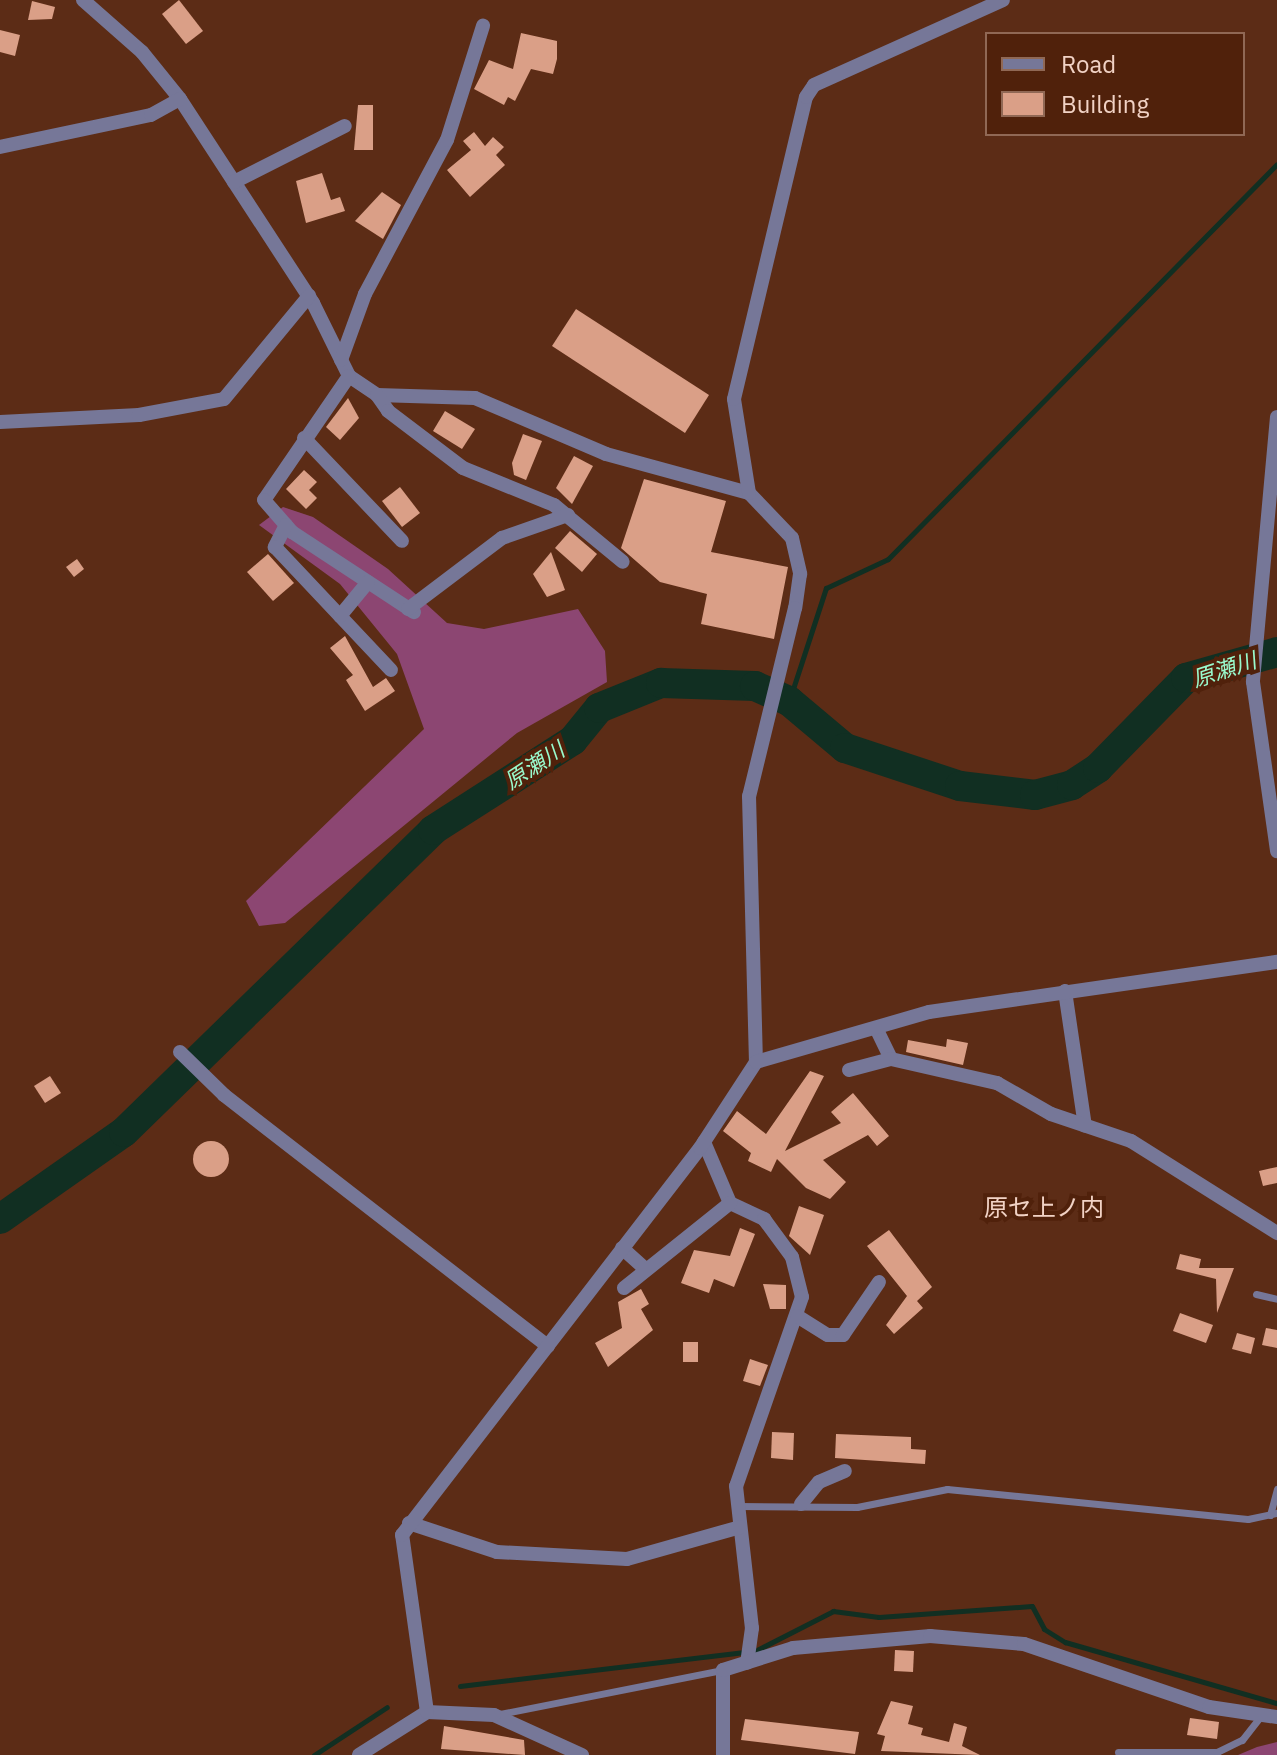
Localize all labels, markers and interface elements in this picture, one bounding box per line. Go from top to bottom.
legend [985,32,1245,136]
text: Road [1061,48,1116,80]
text: Building [1061,88,1149,120]
water label: 原瀬川 [1189,646,1259,692]
water label: 原瀬川 [499,736,569,794]
district label: 原セ上ノ内 [984,1194,1104,1222]

